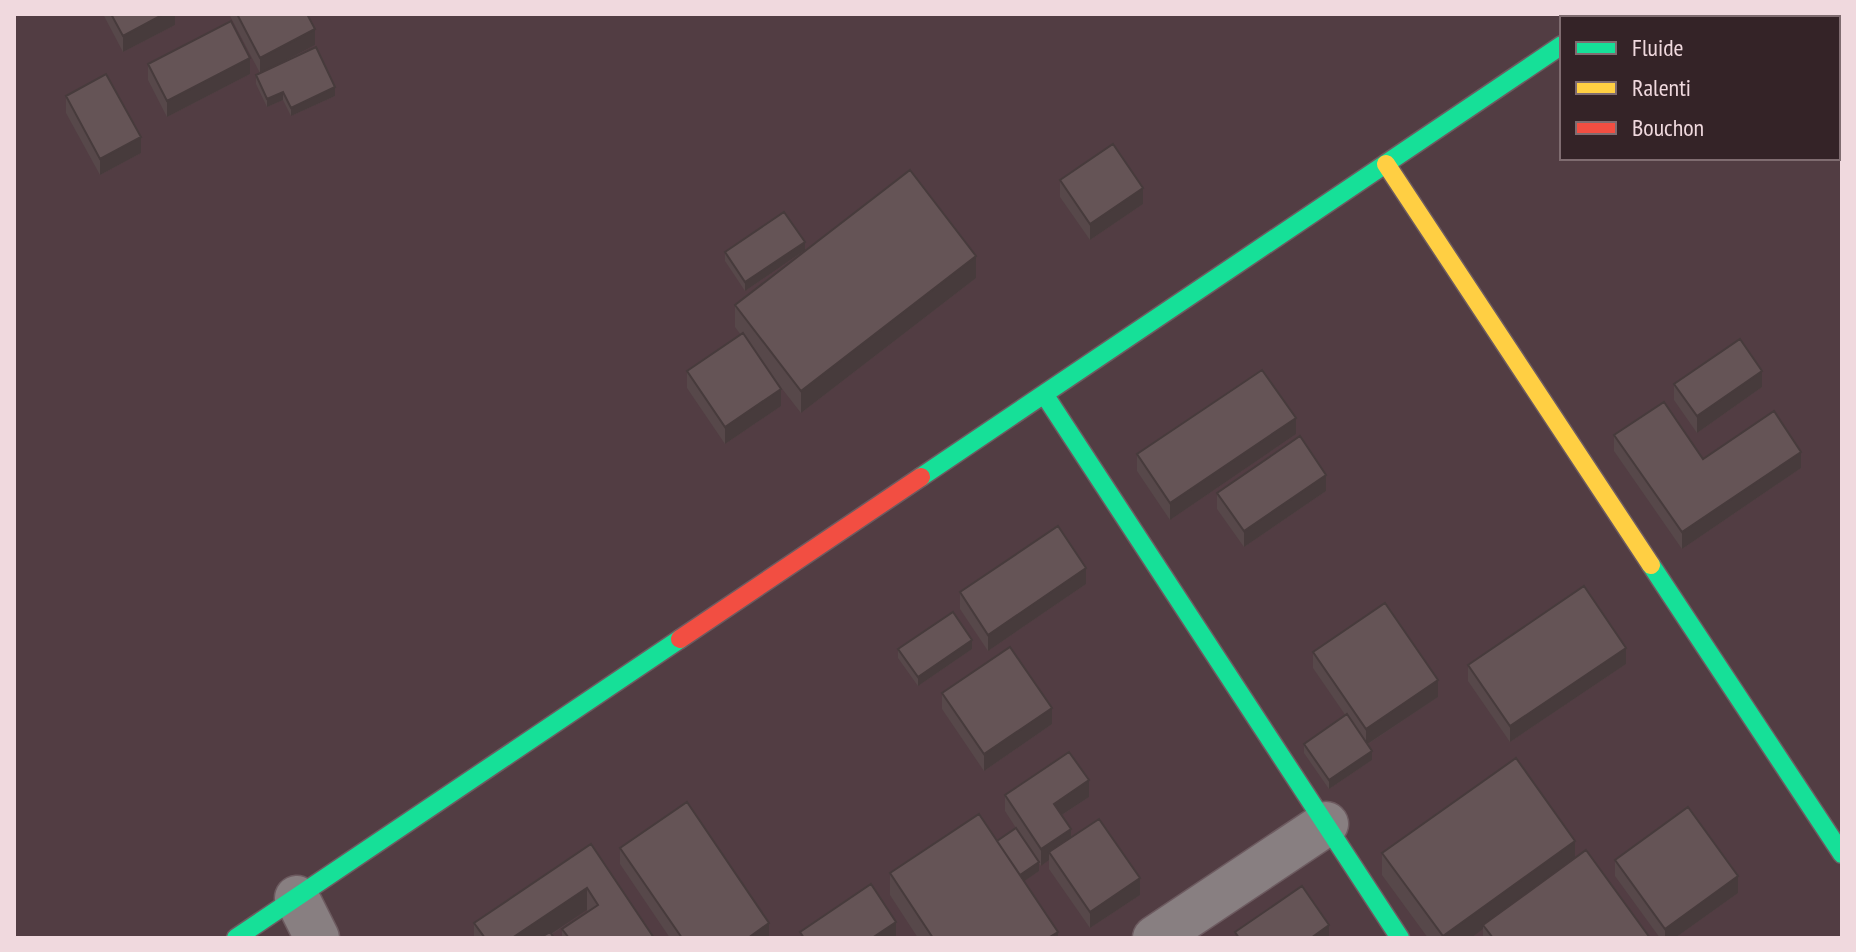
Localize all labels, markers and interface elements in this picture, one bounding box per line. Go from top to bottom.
legend [1560,16,1840,160]
text: Fluide [1632,32,1683,63]
text: Ralenti [1632,72,1691,103]
text: Bouchon [1632,112,1704,143]

